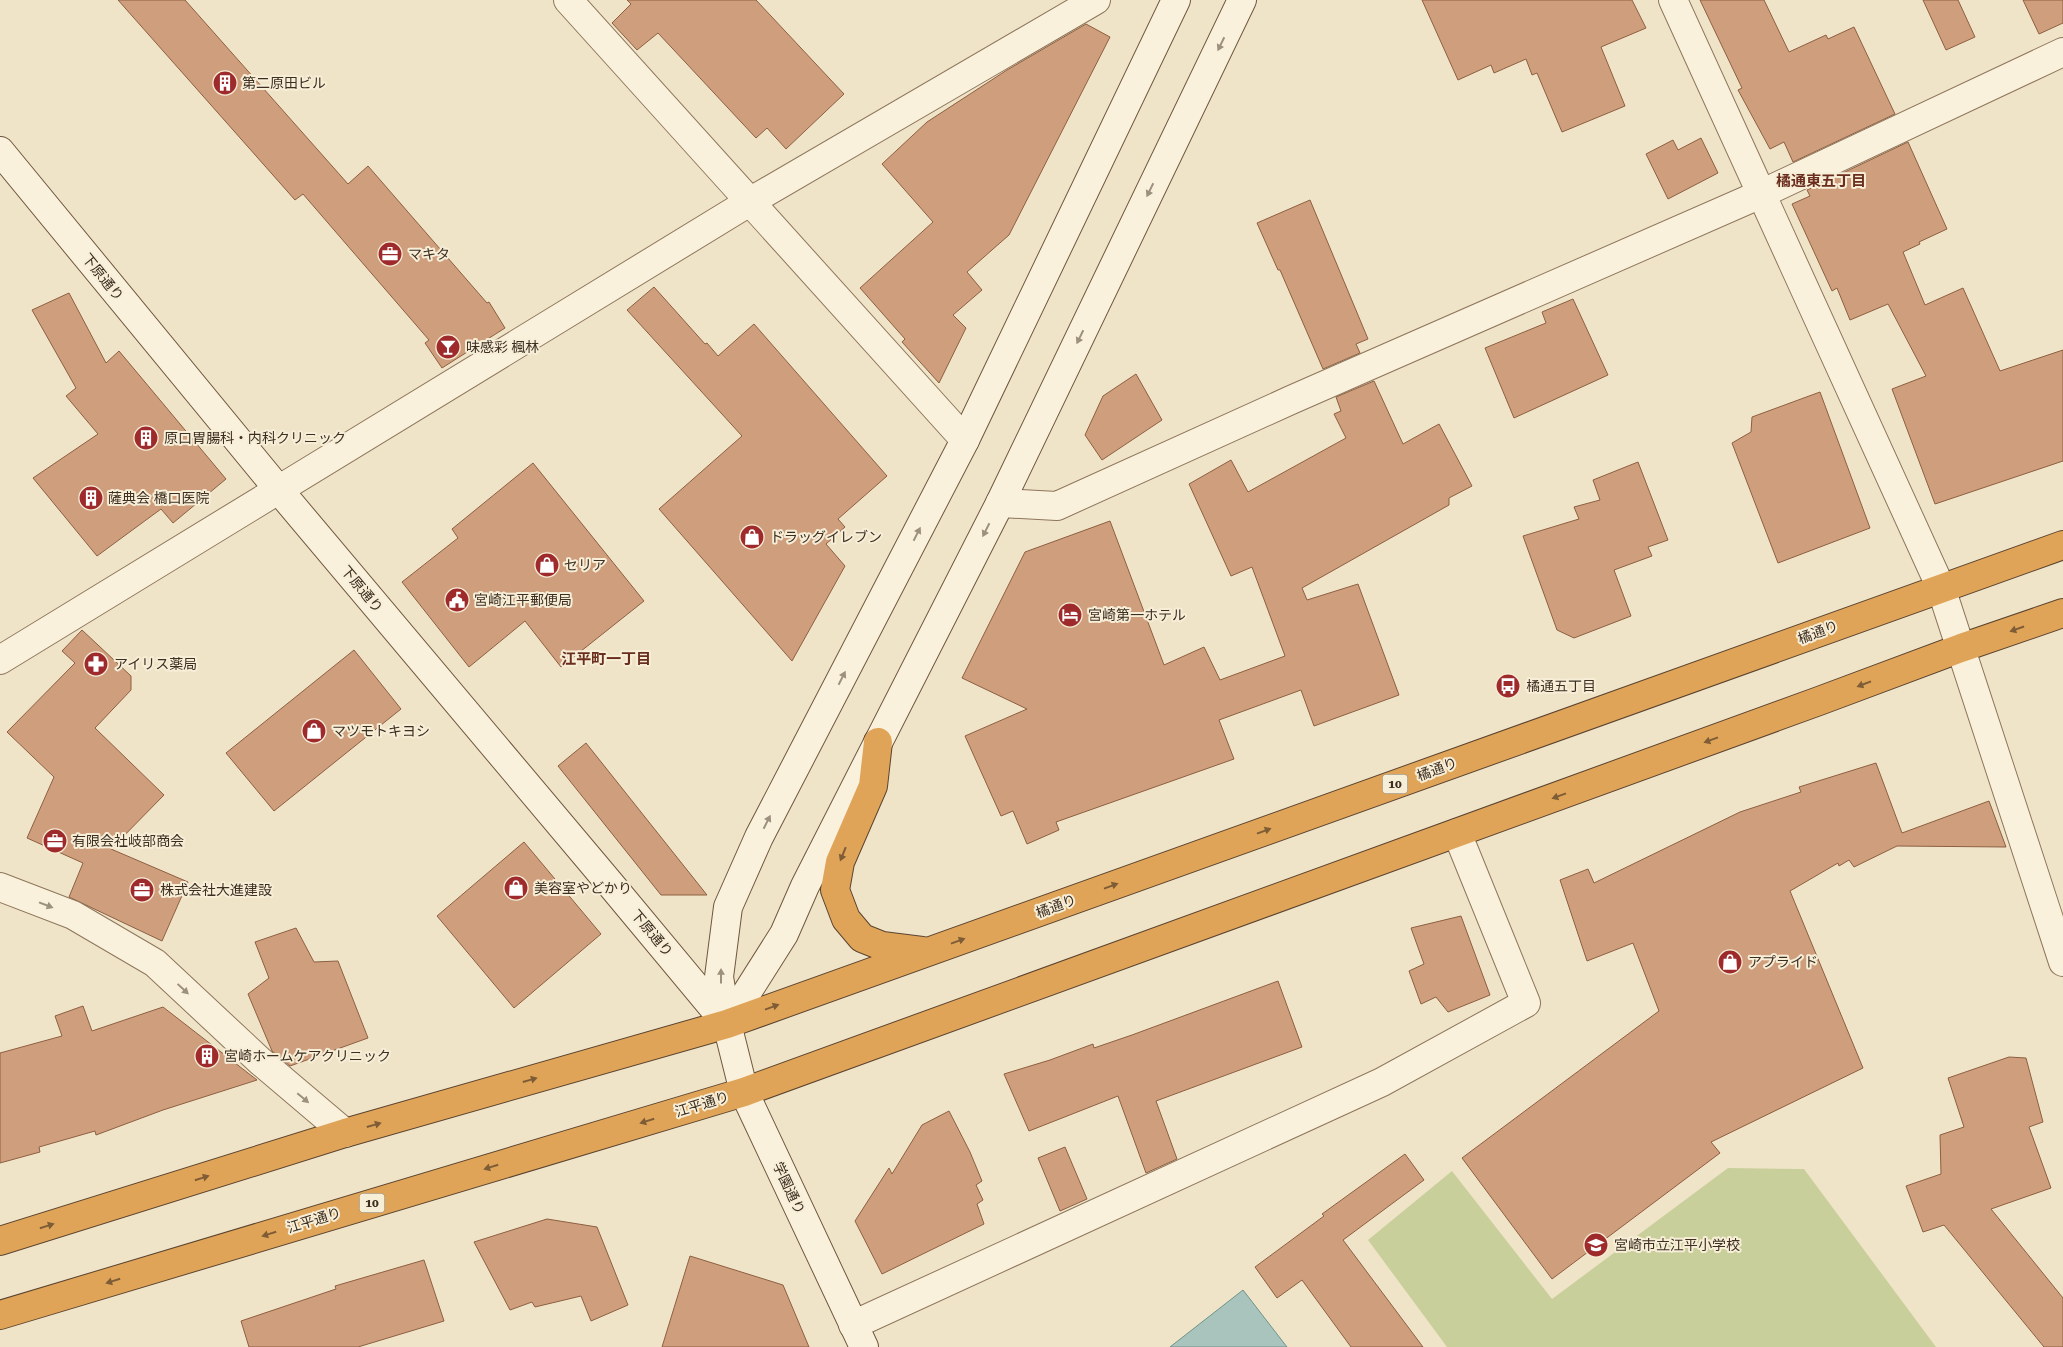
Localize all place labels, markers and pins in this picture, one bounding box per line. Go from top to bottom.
building icon: 第二原田ビル [212,70,238,96]
place label: 第二原田ビル [242,75,326,91]
office icon: マキタ [377,241,403,267]
place label: マキタ [408,246,450,262]
bar icon: 味感彩 楓林 [435,334,461,360]
place label: 味感彩 楓林 [466,339,540,355]
building icon: 原口胃腸科・内科クリニック [133,425,159,451]
place label: 原口胃腸科・内科クリニック [164,430,346,446]
building icon: 薩典会 橋口医院 [78,485,104,511]
place label: 薩典会 橋口医院 [108,490,210,506]
shop icon: ドラッグイレブン [739,524,765,550]
place label: ドラッグイレブン [770,529,882,545]
shop icon: セリア [534,552,560,578]
place label: セリア [564,557,606,573]
public building icon: 宮崎江平郵便局 [444,587,470,613]
place label: 宮崎江平郵便局 [474,592,572,608]
hotel icon: 宮崎第一ホテル [1057,602,1083,628]
place label: 宮崎第一ホテル [1088,607,1186,623]
pharmacy icon: アイリス薬局 [83,651,109,677]
place label: アイリス薬局 [114,656,197,672]
bus stop icon: 橘通五丁目 [1495,673,1521,699]
place label: 橘通五丁目 [1526,678,1596,694]
shop icon: マツモトキヨシ [301,718,327,744]
place label: マツモトキヨシ [332,723,430,739]
office icon: 有限会社岐部商会 [42,828,68,854]
place label: 有限会社岐部商会 [72,833,184,849]
shop icon: 美容室やどかり [503,875,529,901]
office icon: 株式会社大進建設 [129,877,155,903]
place label: 美容室やどかり [534,880,632,896]
place label: 株式会社大進建設 [160,882,272,898]
shop icon: アプライド [1717,949,1743,975]
place label: アプライド [1748,954,1818,970]
building icon: 宮崎ホームケアクリニック [194,1043,220,1069]
place label: 宮崎ホームケアクリニック [224,1048,391,1064]
school or university icon: 宮崎市立江平小学校 [1583,1232,1609,1258]
place label: 宮崎市立江平小学校 [1614,1237,1740,1253]

